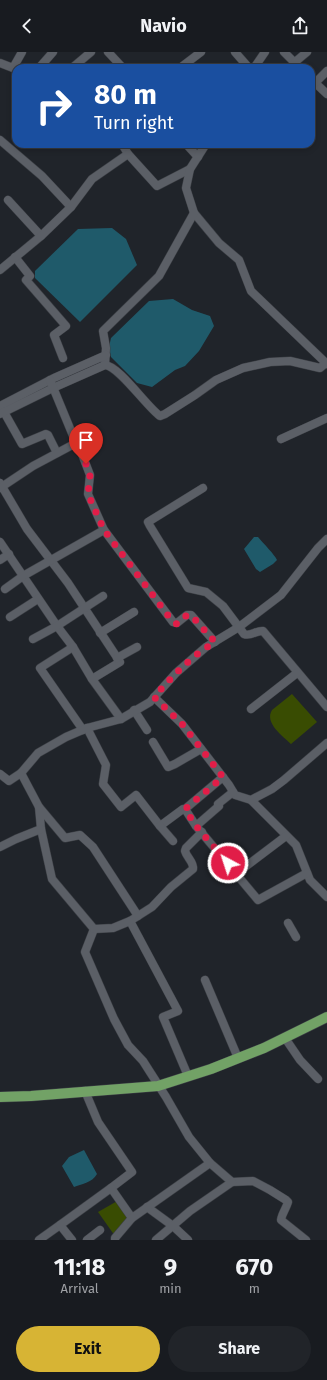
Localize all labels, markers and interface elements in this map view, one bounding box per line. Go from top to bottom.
icon: back [16,15,38,37]
text: Navio [140,15,187,37]
icon: share [289,15,311,37]
text: 80 m [94,78,157,111]
icon: right [28,80,80,132]
text: Turn right [94,112,174,134]
pin [69,423,103,464]
icon: arrive [75,429,97,451]
position arrow [207,842,249,884]
text: 11:18 [54,1253,106,1281]
text: 9 [164,1253,177,1281]
text: 670 [235,1253,273,1281]
text: Arrival [61,1281,99,1296]
text: min [159,1281,182,1296]
text: m [249,1281,260,1296]
button: Exit [16,1326,160,1372]
button: Share [168,1326,311,1372]

